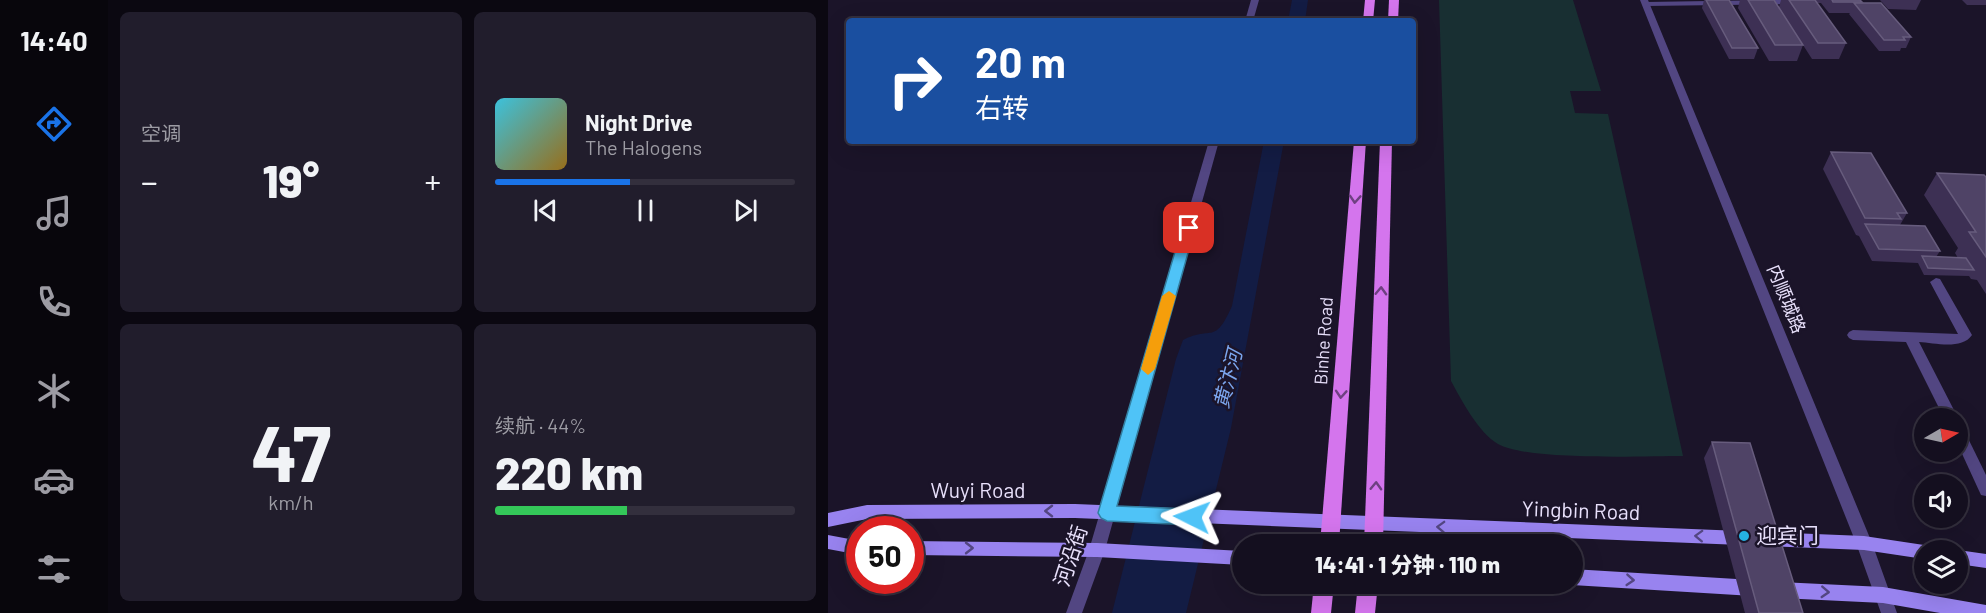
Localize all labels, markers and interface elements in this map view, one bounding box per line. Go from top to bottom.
text: 14:40 [20,24,88,56]
text: 20 m [975,36,1066,86]
icon: right [876,42,954,120]
text: 右转 [975,91,1029,123]
icon: directions [33,103,75,145]
text: Night Drive [585,109,693,135]
text: 空调 [141,121,181,145]
text: The Halogens [585,135,702,159]
text: 19° [263,153,319,207]
text: − [141,161,158,201]
text: + [425,161,441,201]
icon: music [33,192,75,234]
icon: previous [529,194,562,227]
icon: pause [629,194,662,227]
icon: next [729,194,762,227]
one-way arrow [1349,195,1362,204]
pin [1163,202,1214,253]
icon: arrive [1172,211,1205,244]
street label: 内顺城路 [1763,261,1811,336]
icon: phone [33,281,75,323]
one-way arrow [1375,287,1388,296]
street label: Binhe Road [1309,296,1337,386]
water label: 黄汴河 [1208,343,1247,411]
icon: climate [33,370,75,412]
one-way arrow [1335,389,1348,398]
text: 47 [251,404,331,498]
north arrow [1914,408,1968,462]
map controls [1914,408,1968,594]
text: 续航 · 44% [495,413,586,437]
text: 220 km [495,445,643,499]
icon: car [33,459,75,501]
button: sound [1914,474,1968,528]
street label: Wuyi Road [930,477,1026,502]
one-way arrow [1369,482,1382,491]
position arrow [1160,485,1224,549]
text: km/h [268,490,314,514]
street label: Yingbin Road [1521,495,1641,524]
one-way arrow [1045,505,1054,517]
speed limit sign: 50 [846,516,924,594]
one-way arrow [1436,520,1445,533]
street label: 河沿街 [1048,522,1091,589]
place label: 迎宾门 [1756,522,1819,547]
marker: 迎宾门 [1737,529,1751,543]
one-way arrow [1694,530,1703,543]
button: layers [1914,540,1968,594]
one-way arrow [964,542,973,554]
icon: filters [33,548,75,590]
text: 14:41 · 1 分钟 · 110 m [1315,551,1500,577]
one-way arrow [1626,574,1635,587]
one-way arrow [1821,586,1830,599]

